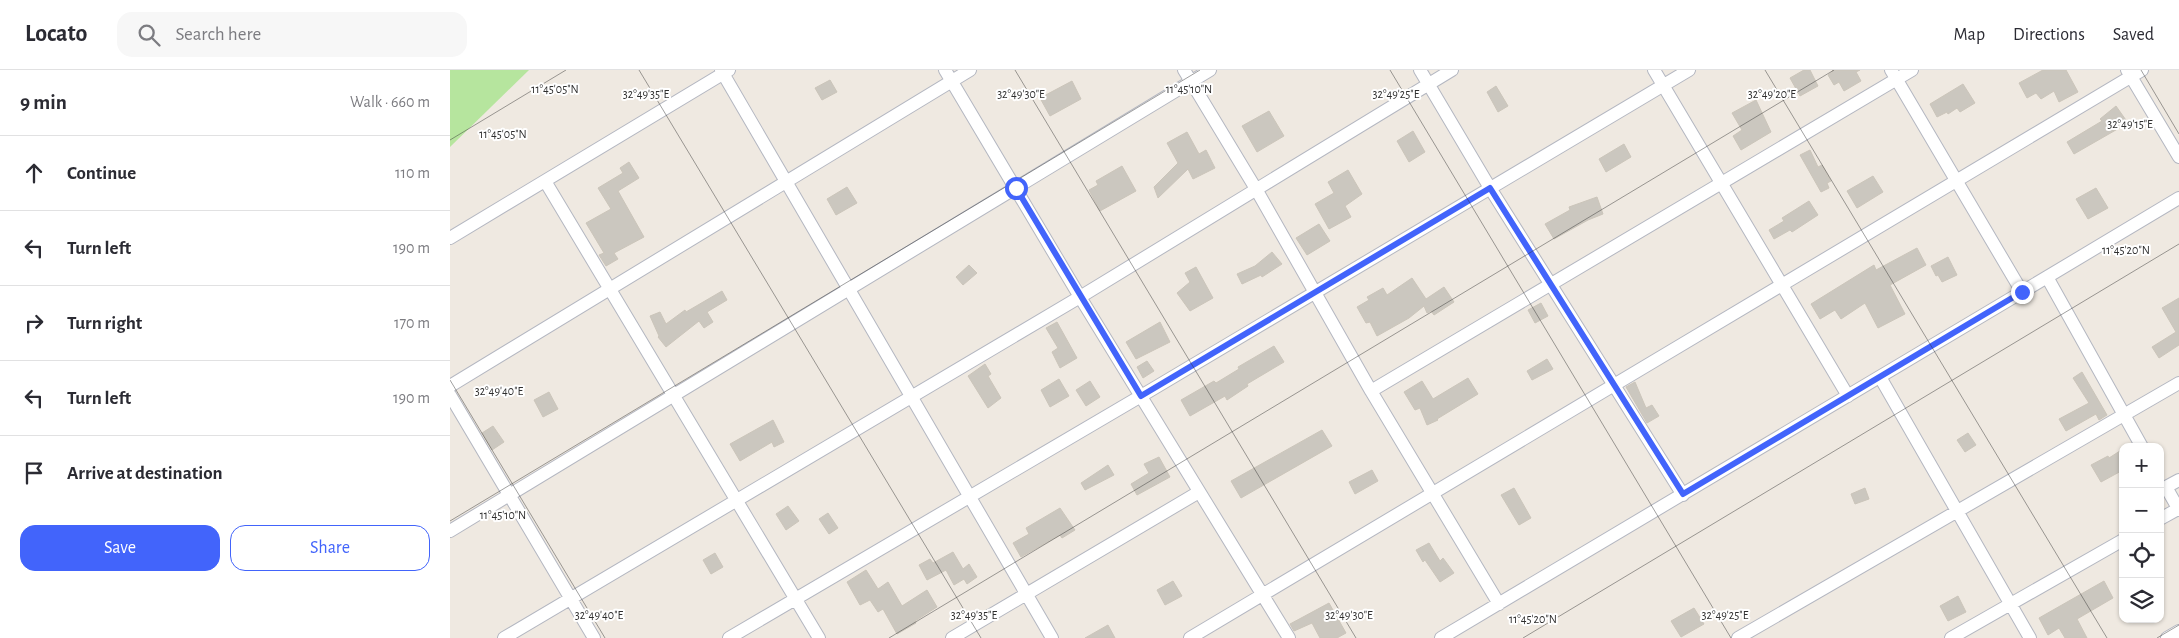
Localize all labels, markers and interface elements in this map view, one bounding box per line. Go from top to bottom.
search box [117,12,467,57]
icon: search [135,21,163,49]
text: Locato [25,22,87,46]
text: Search here [175,25,261,44]
text: Map [1954,26,1985,44]
text: Directions [2013,26,2085,44]
text: Saved [2113,26,2154,44]
text: 11°45'05"N [531,83,579,95]
text: 11°45'10"N [1166,83,1212,95]
text: 32°49'35"E [623,88,669,100]
text: 32°49'30"E [997,88,1045,100]
text: 32°49'25"E [1373,88,1420,100]
text: 32°49'20"E [1748,88,1796,100]
text: 9 min [20,92,67,113]
text: Walk · 660 m [350,94,430,110]
text: 32°49'15"E [2107,118,2153,130]
text: 11°45'05"N [479,128,527,140]
icon: ahead [20,159,48,187]
text: Continue [67,164,136,183]
text: 110 m [395,165,430,181]
route start [1005,177,1028,200]
icon: left [20,234,48,262]
text: Turn left [67,239,131,258]
text: 190 m [393,240,430,256]
text: 11°45'20"N [2102,244,2150,256]
route end [2011,281,2034,304]
icon: right [20,309,48,337]
text: Turn right [67,314,142,333]
text: 170 m [394,315,430,331]
icon: left [20,384,48,412]
text: 32°49'40"E [475,385,524,397]
text: Turn left [67,389,131,408]
text: 190 m [393,390,430,406]
map controls [2119,443,2164,623]
button: + [2119,443,2164,488]
icon: arrive [20,459,48,487]
text: Arrive at destination [67,464,223,483]
button: − [2119,488,2164,533]
text: 11°45'10"N [480,509,526,521]
button: Save [20,525,220,571]
button: Share [230,525,430,571]
button: locate [2119,533,2164,578]
button: layers [2119,578,2164,623]
text: 32°49'40"E [575,609,624,621]
text: 32°49'35"E [951,609,997,621]
text: 32°49'30"E [1325,609,1373,621]
text: 32°49'25"E [1702,609,1749,621]
text: 11°45'20"N [1509,613,1557,625]

